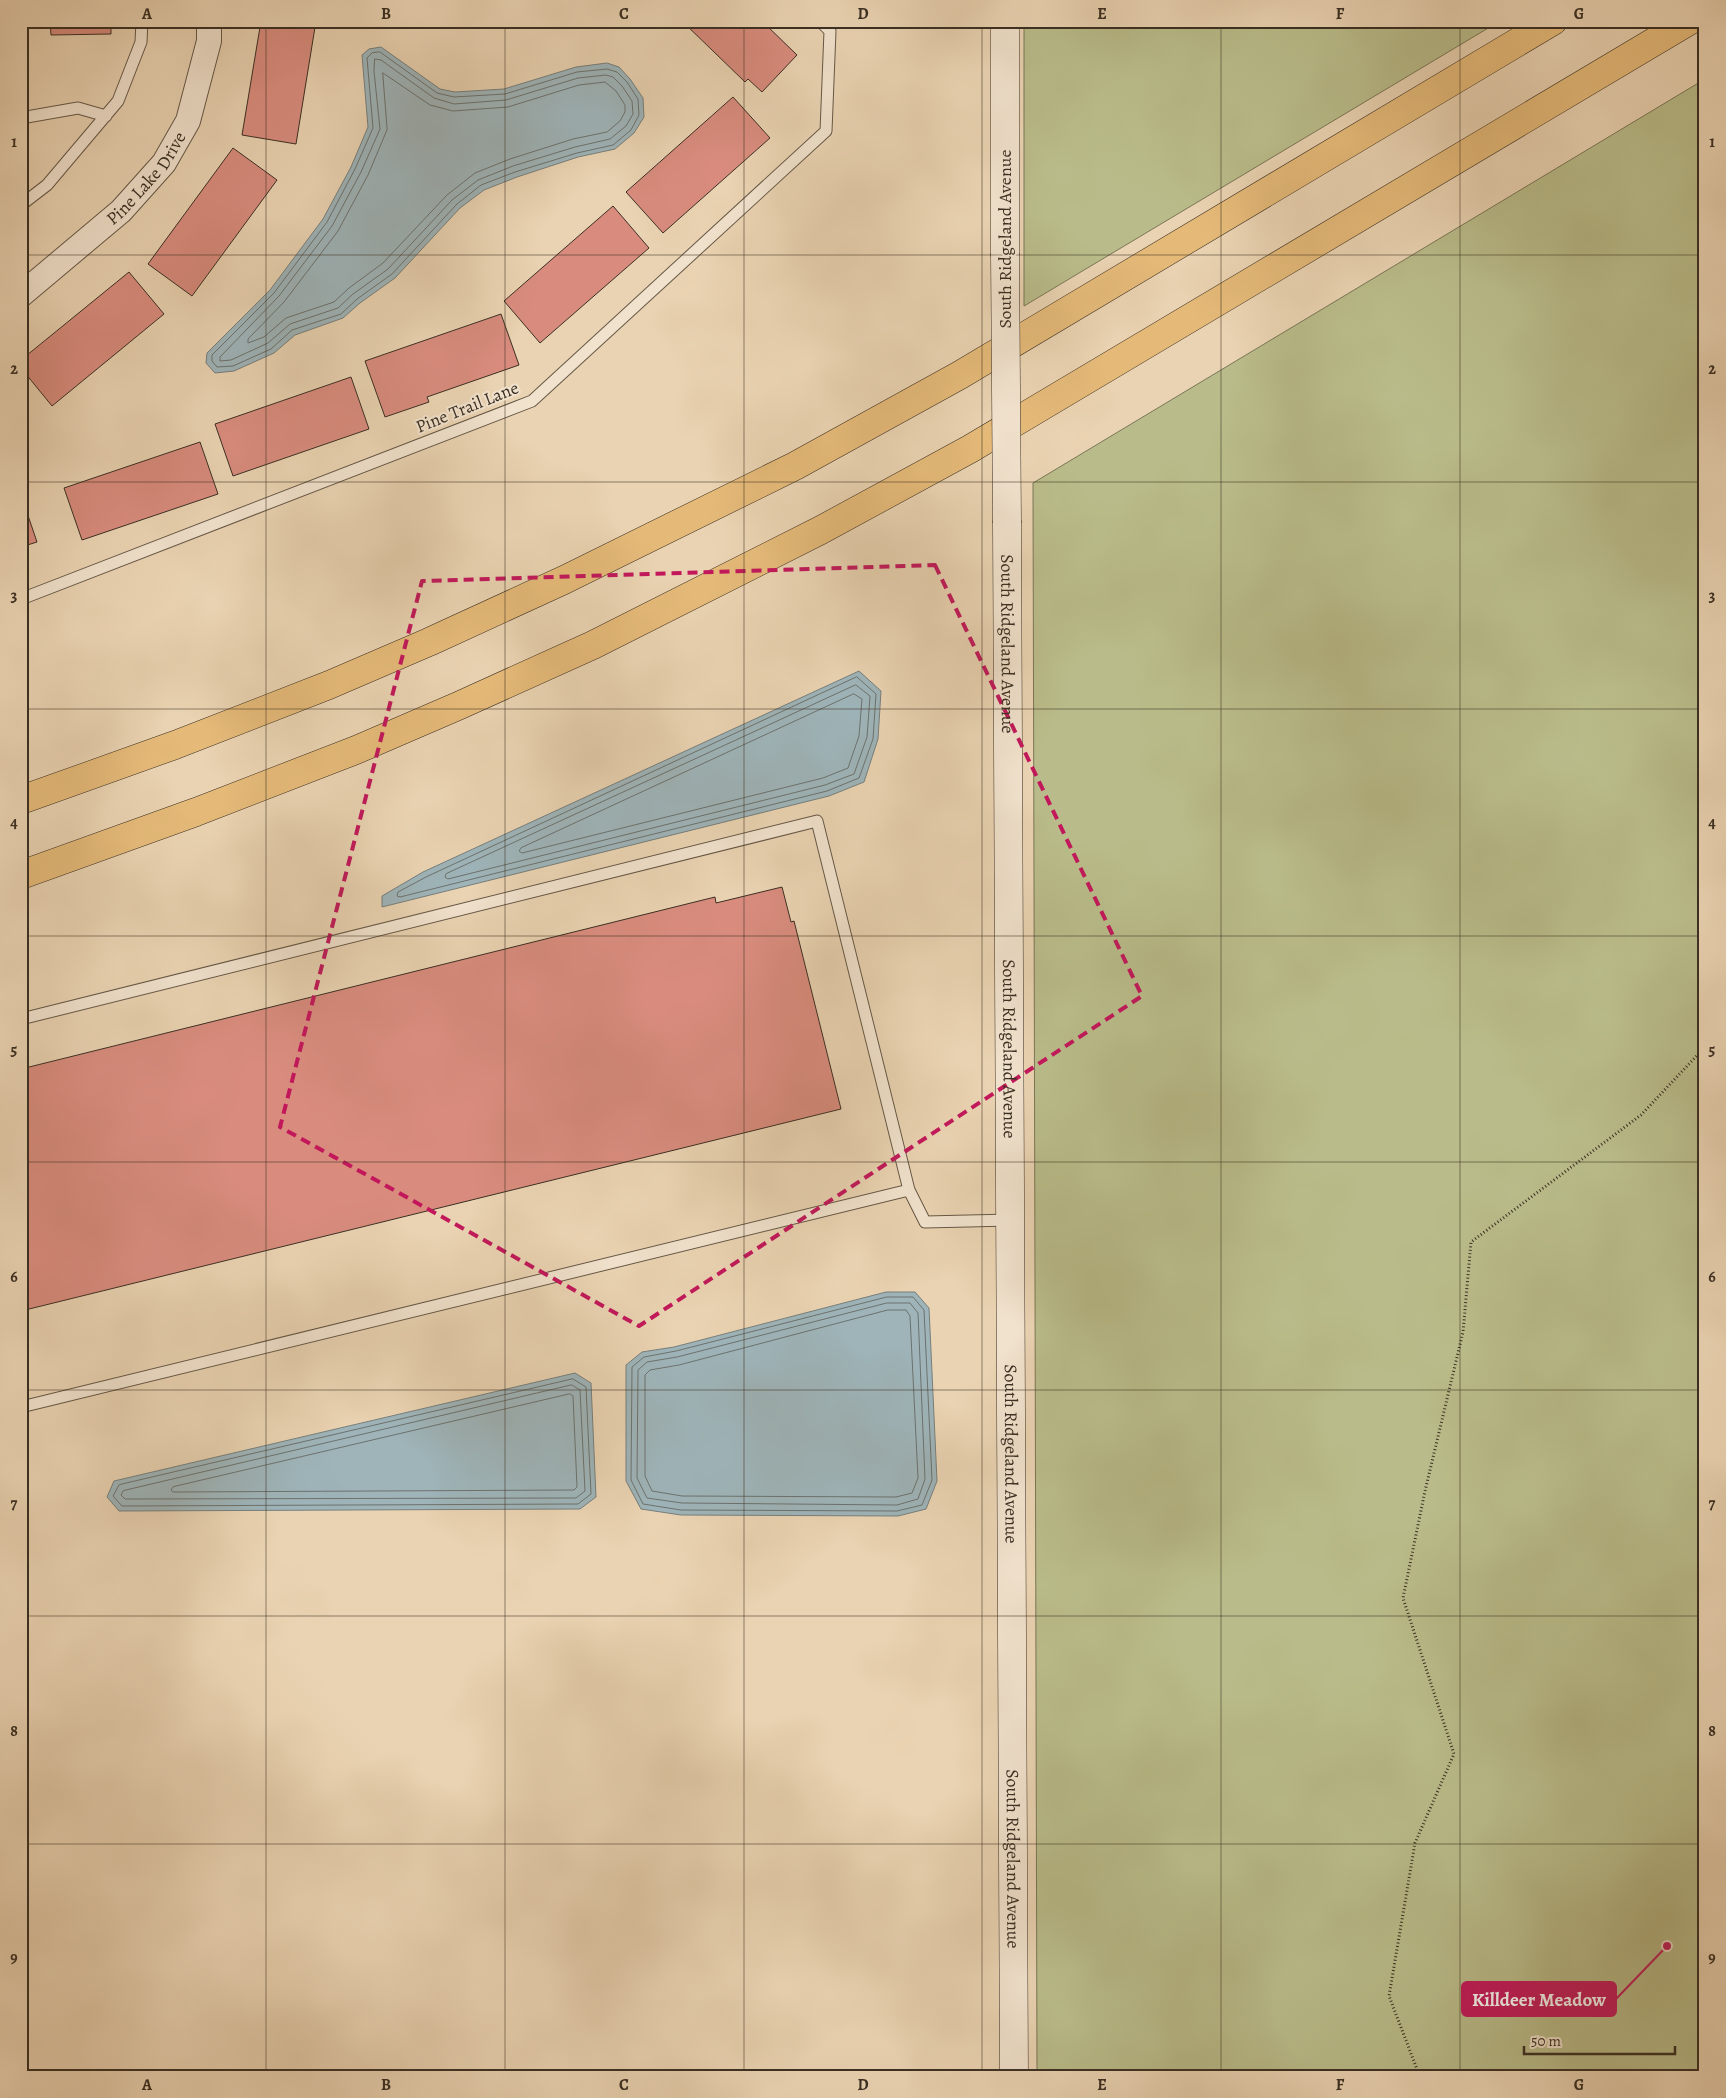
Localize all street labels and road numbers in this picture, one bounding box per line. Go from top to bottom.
street label: Pine Lake Drive [101,127,191,230]
street label: South Ridgeland Avenue [993,149,1017,329]
street label: Pine Trail Lane [412,375,522,439]
street label: South Ridgeland Avenue [995,554,1020,734]
street label: South Ridgeland Avenue [997,959,1022,1139]
street label: South Ridgeland Avenue [999,1364,1024,1544]
street label: South Ridgeland Avenue [1001,1769,1025,1949]

